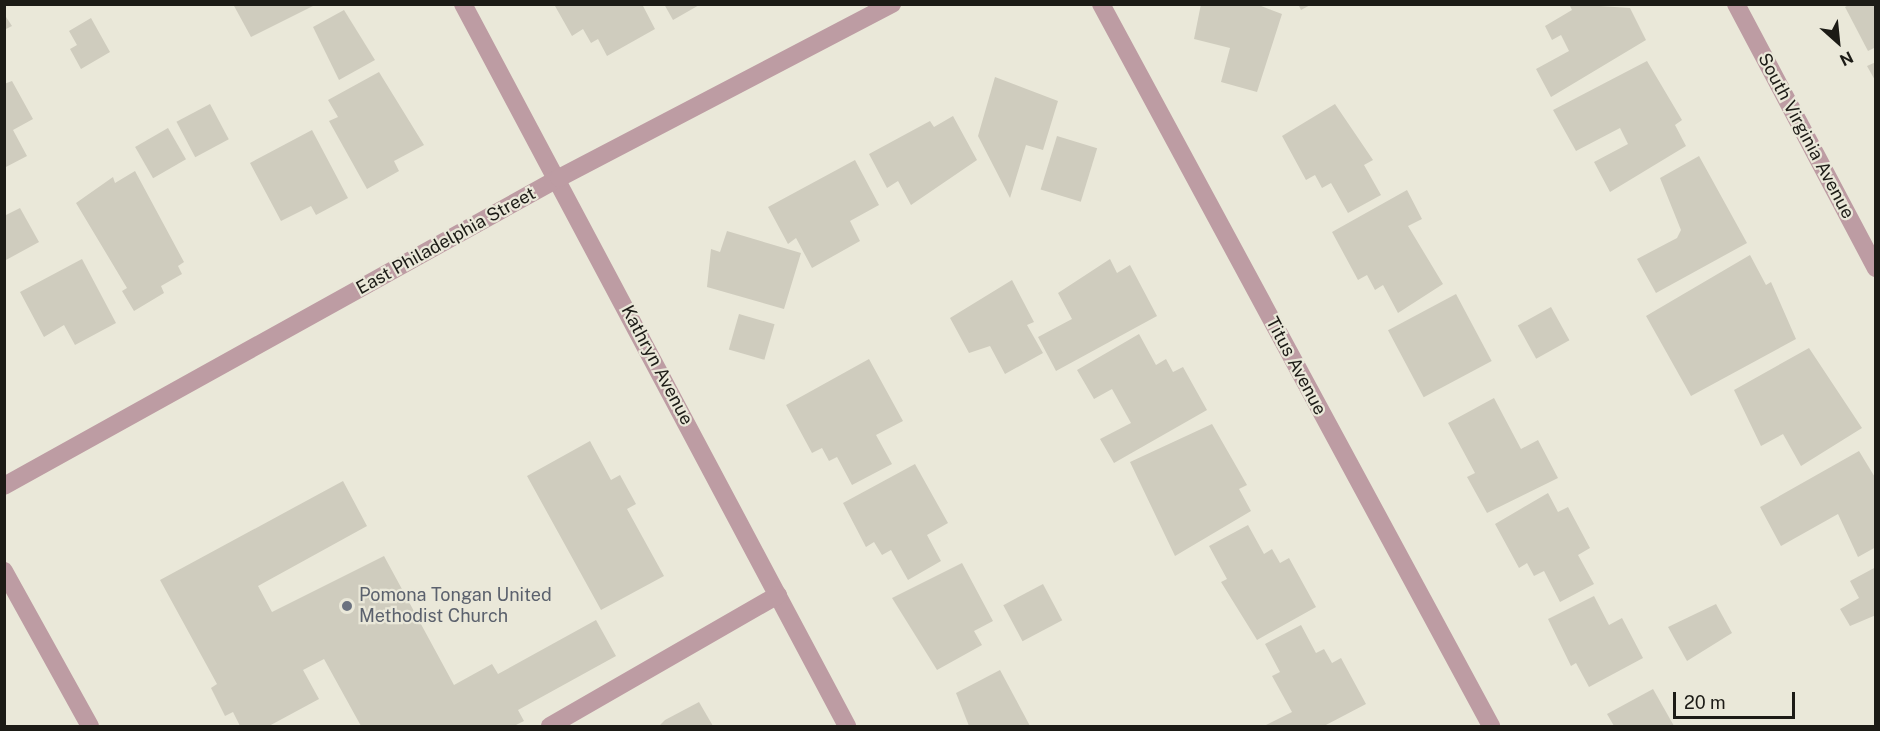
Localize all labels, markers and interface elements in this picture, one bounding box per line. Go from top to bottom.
north arrow [1808,12,1868,72]
text: N [1837,47,1856,70]
street label: South Virginia Avenue [1753,49,1859,223]
street label: East Philadelphia Street [353,183,539,299]
street label: Kathryn Avenue [616,301,698,429]
street label: Titus Avenue [1261,313,1331,419]
place label: Pomona Tongan United Methodist Church [359,585,552,628]
marker: Pomona Tongan United Methodist Church [340,599,354,613]
scale bar [1676,680,1798,718]
text: 20 m [1684,692,1726,713]

